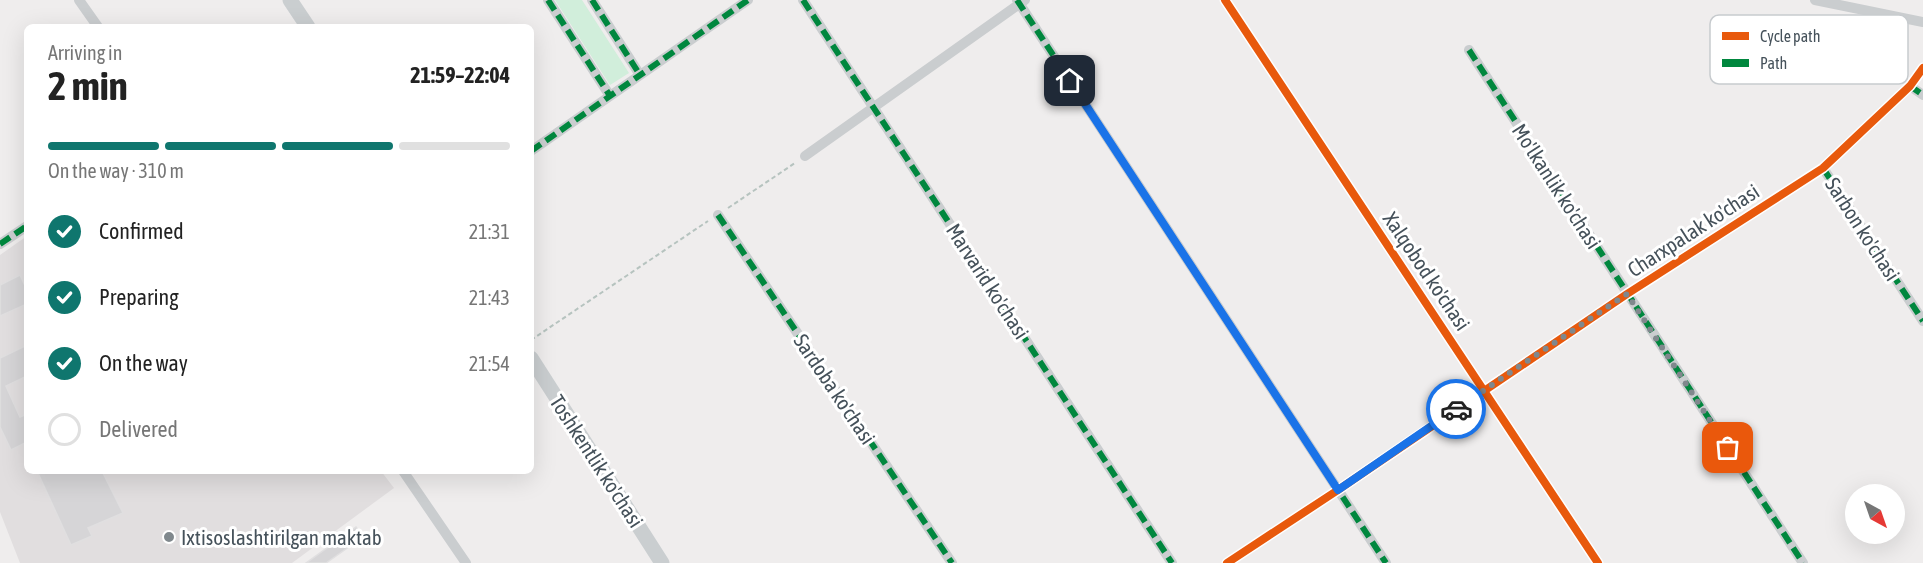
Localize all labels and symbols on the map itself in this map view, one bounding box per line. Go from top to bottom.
legend [1710,15,1908,84]
text: Cycle path [1760,27,1820,46]
text: Path [1760,54,1787,72]
pin [1044,55,1095,106]
street label: Mo'lkanlik ko'chasi [1508,119,1606,253]
street label: Sarbon ko'chasi [1821,173,1905,285]
street label: Charxpalak ko'chasi [1623,179,1763,281]
street label: Xalqobod ko'chasi [1379,207,1475,335]
street label: Marvarid ko'chasi [942,219,1034,343]
street label: Sardoba ko'chasi [789,329,881,449]
courier [1426,379,1486,439]
street label: Toshkentlik ko'chasi [545,390,649,532]
pin [1702,422,1753,473]
north arrow [1845,484,1905,544]
place label: Ixtisoslashtirilgan maktab [181,525,382,549]
marker: Ixtisoslashtirilgan maktab [162,530,176,544]

